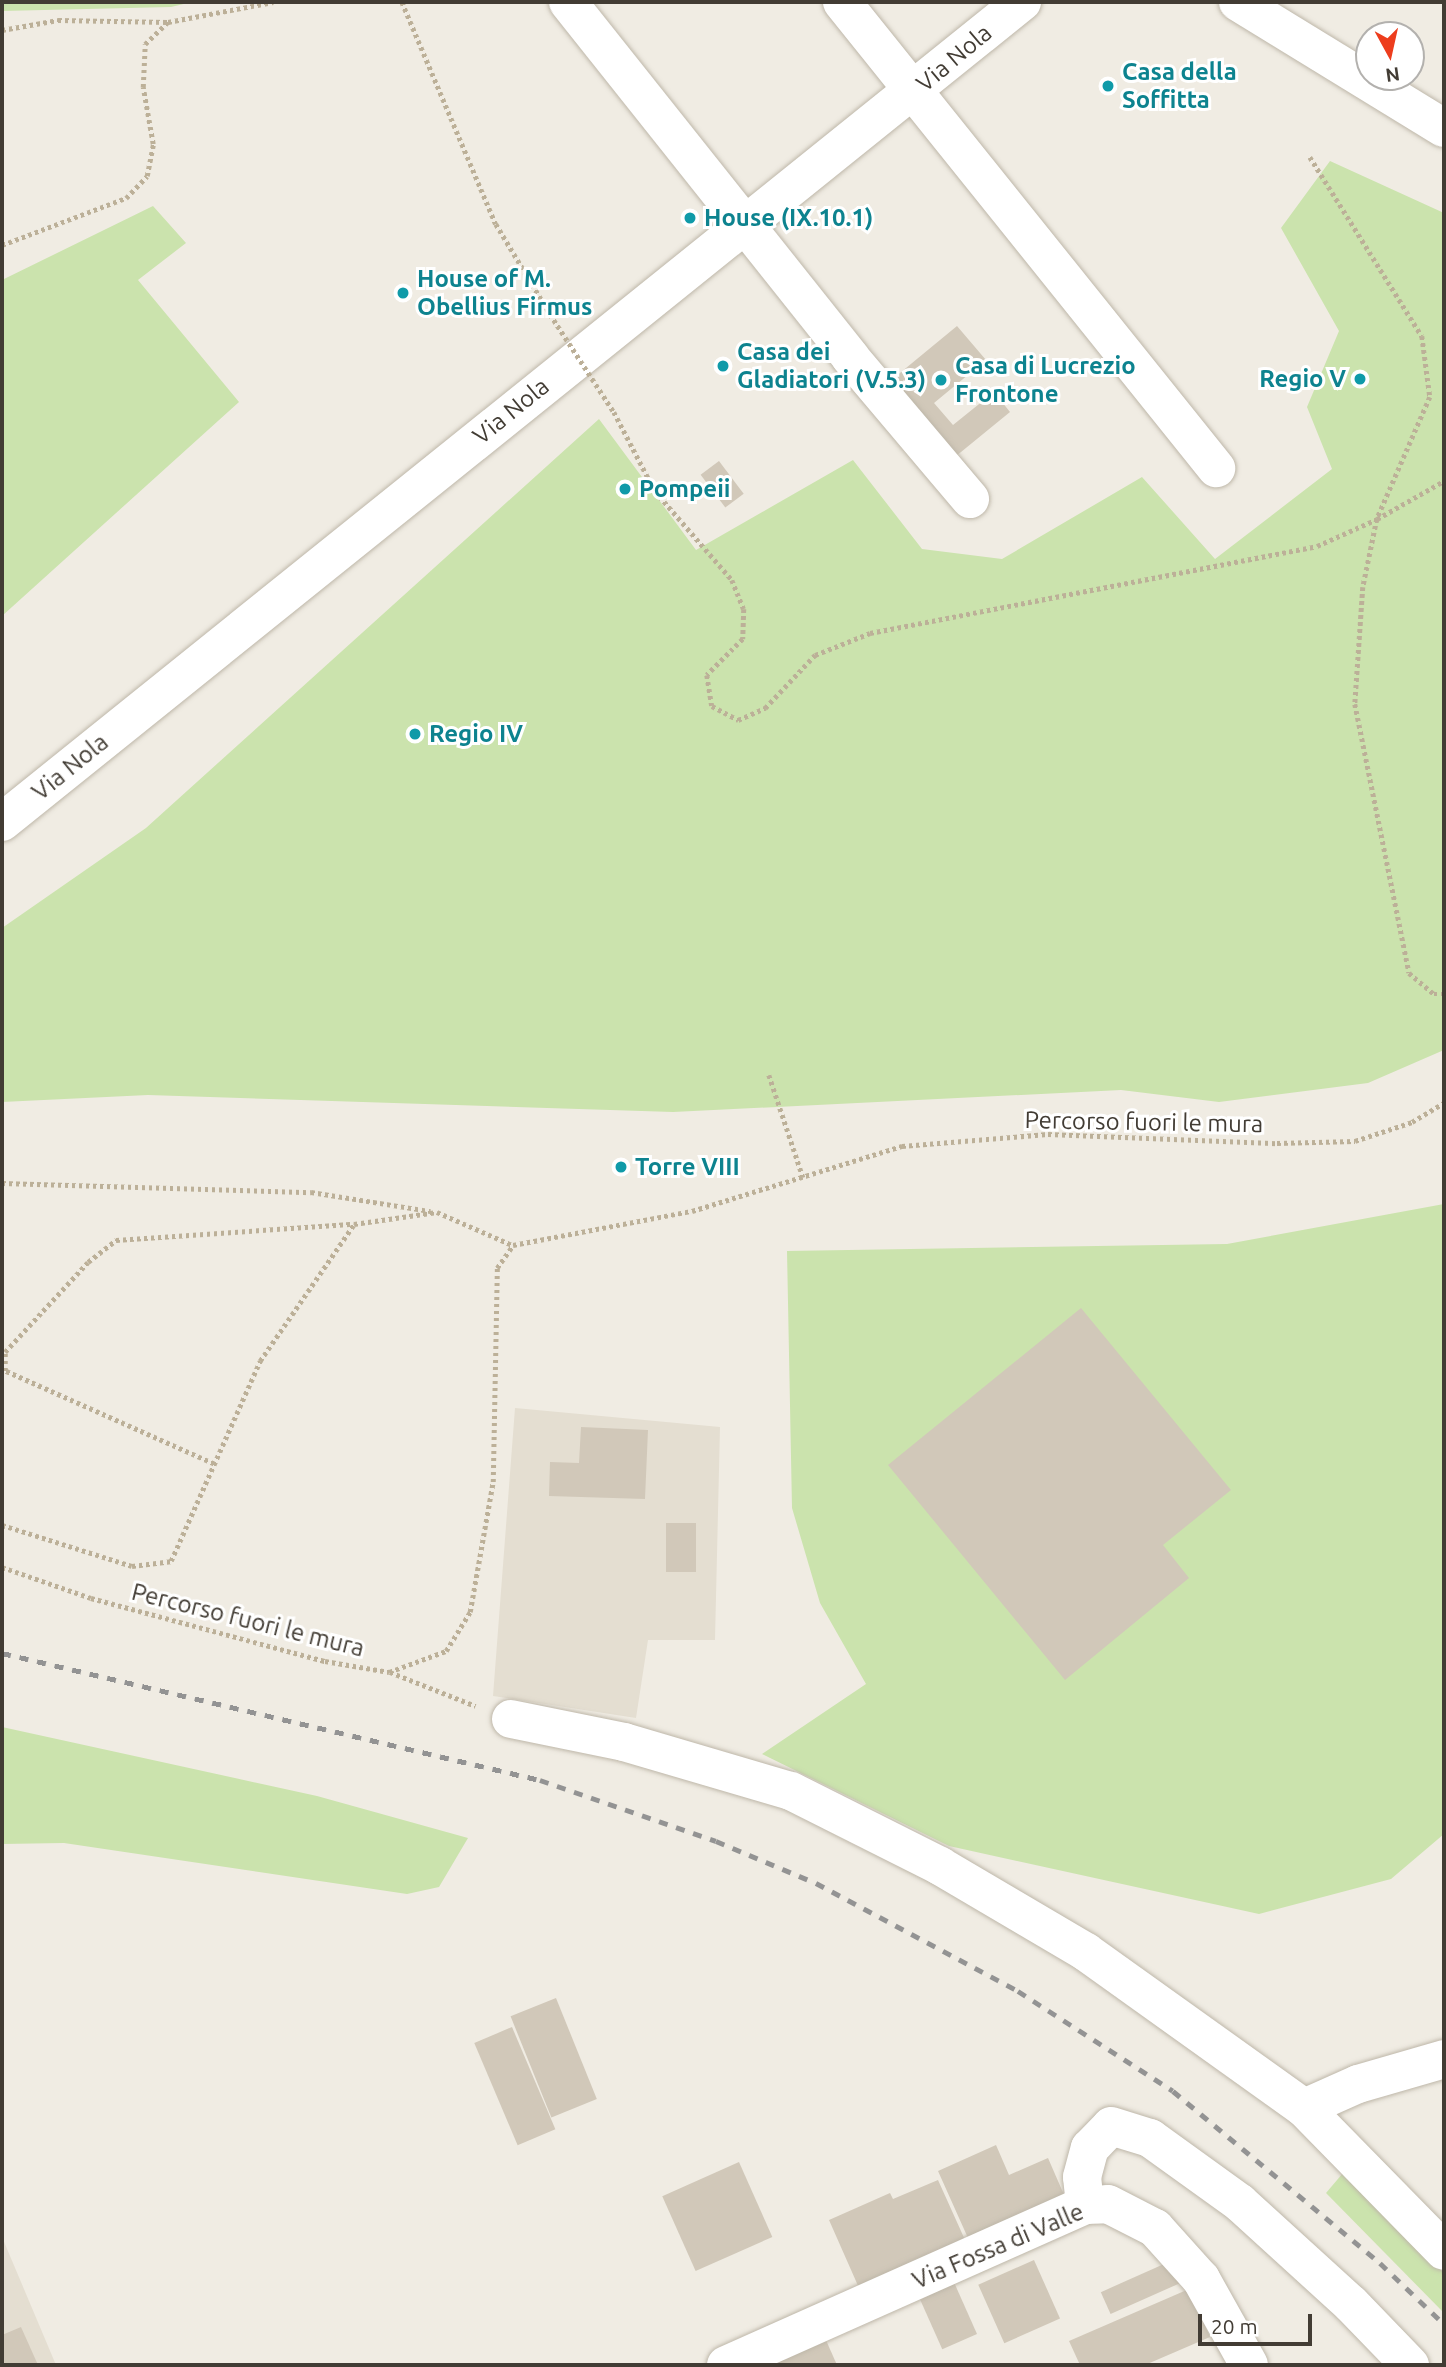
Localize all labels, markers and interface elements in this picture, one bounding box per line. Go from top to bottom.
street label: Via Nola [910,18,998,98]
north arrow [1355,21,1425,91]
place label: Casa della Soffitta [1122,58,1237,114]
text: N [1384,63,1401,87]
marker: Casa della Soffitta [1100,78,1116,94]
place label: House (IX.10.1) [704,204,873,232]
marker: House (IX.10.1) [682,210,698,226]
place label: House of M. Obellius Firmus [417,265,592,321]
marker: House of M. Obellius Firmus [395,285,411,301]
place label: Casa dei Gladiatori (V.5.3) [737,338,926,394]
place label: Casa di Lucrezio Frontone [955,352,1136,408]
marker: Casa dei Gladiatori (V.5.3) [715,358,731,374]
place label: Regio V [1259,365,1346,393]
marker: Regio V [1352,371,1368,387]
street label: Via Nola [467,372,555,450]
marker: Casa di Lucrezio Frontone [933,372,949,388]
place label: Pompeii [639,475,731,503]
marker: Pompeii [617,481,633,497]
place label: Regio IV [429,720,523,748]
marker: Regio IV [407,726,423,742]
street label: Via Nola [26,728,114,806]
street label: Percorso fuori le mura [1024,1106,1264,1138]
place label: Torre VIII [635,1153,740,1181]
marker: Torre VIII [613,1159,629,1175]
street label: Percorso fuori le mura [129,1577,367,1663]
street label: Via Fossa di Valle [908,2197,1088,2295]
scale bar [1201,2300,1315,2344]
text: 20 m [1211,2314,1258,2338]

